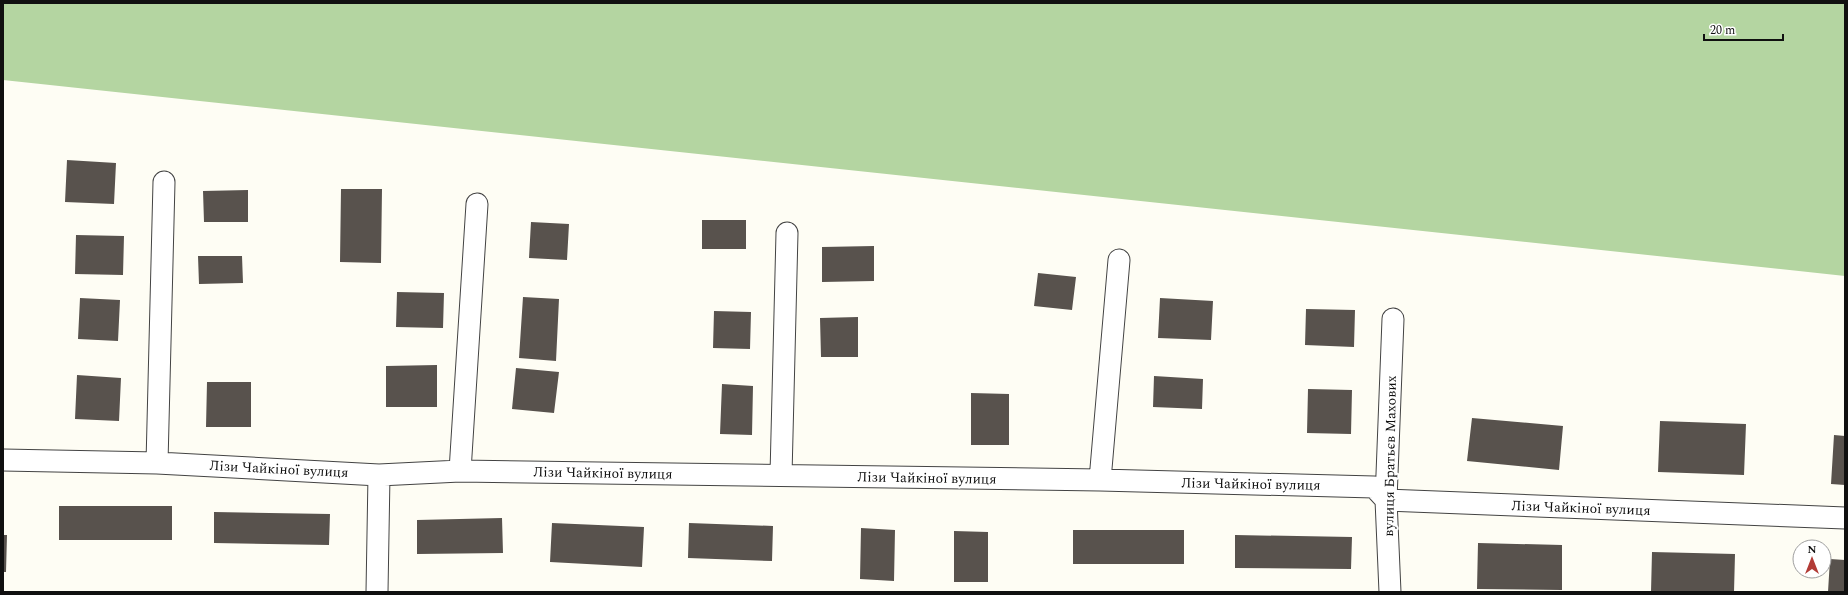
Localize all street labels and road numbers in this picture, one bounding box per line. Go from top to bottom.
street label: вулиця Братьєв Махових [1378,375,1402,537]
street label: Лізи Чайкіної вулиця [209,455,349,483]
street label: Лізи Чайкіної вулиця [533,461,673,485]
street label: Лізи Чайкіної вулиця [857,466,997,490]
street label: Лізи Чайкіної вулиця [1181,472,1321,496]
street label: Лізи Чайкіної вулиця [1511,495,1651,521]

